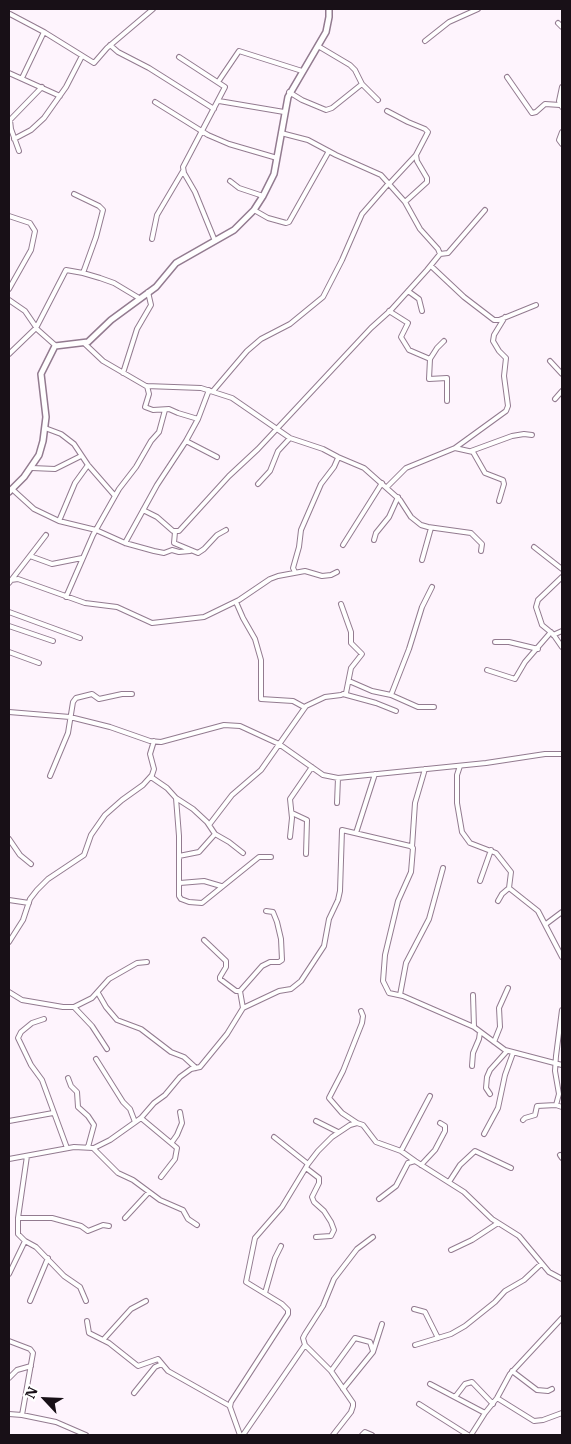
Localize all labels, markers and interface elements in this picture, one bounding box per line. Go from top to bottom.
north arrow [20,1374,70,1424]
text: N [21,1384,42,1401]

